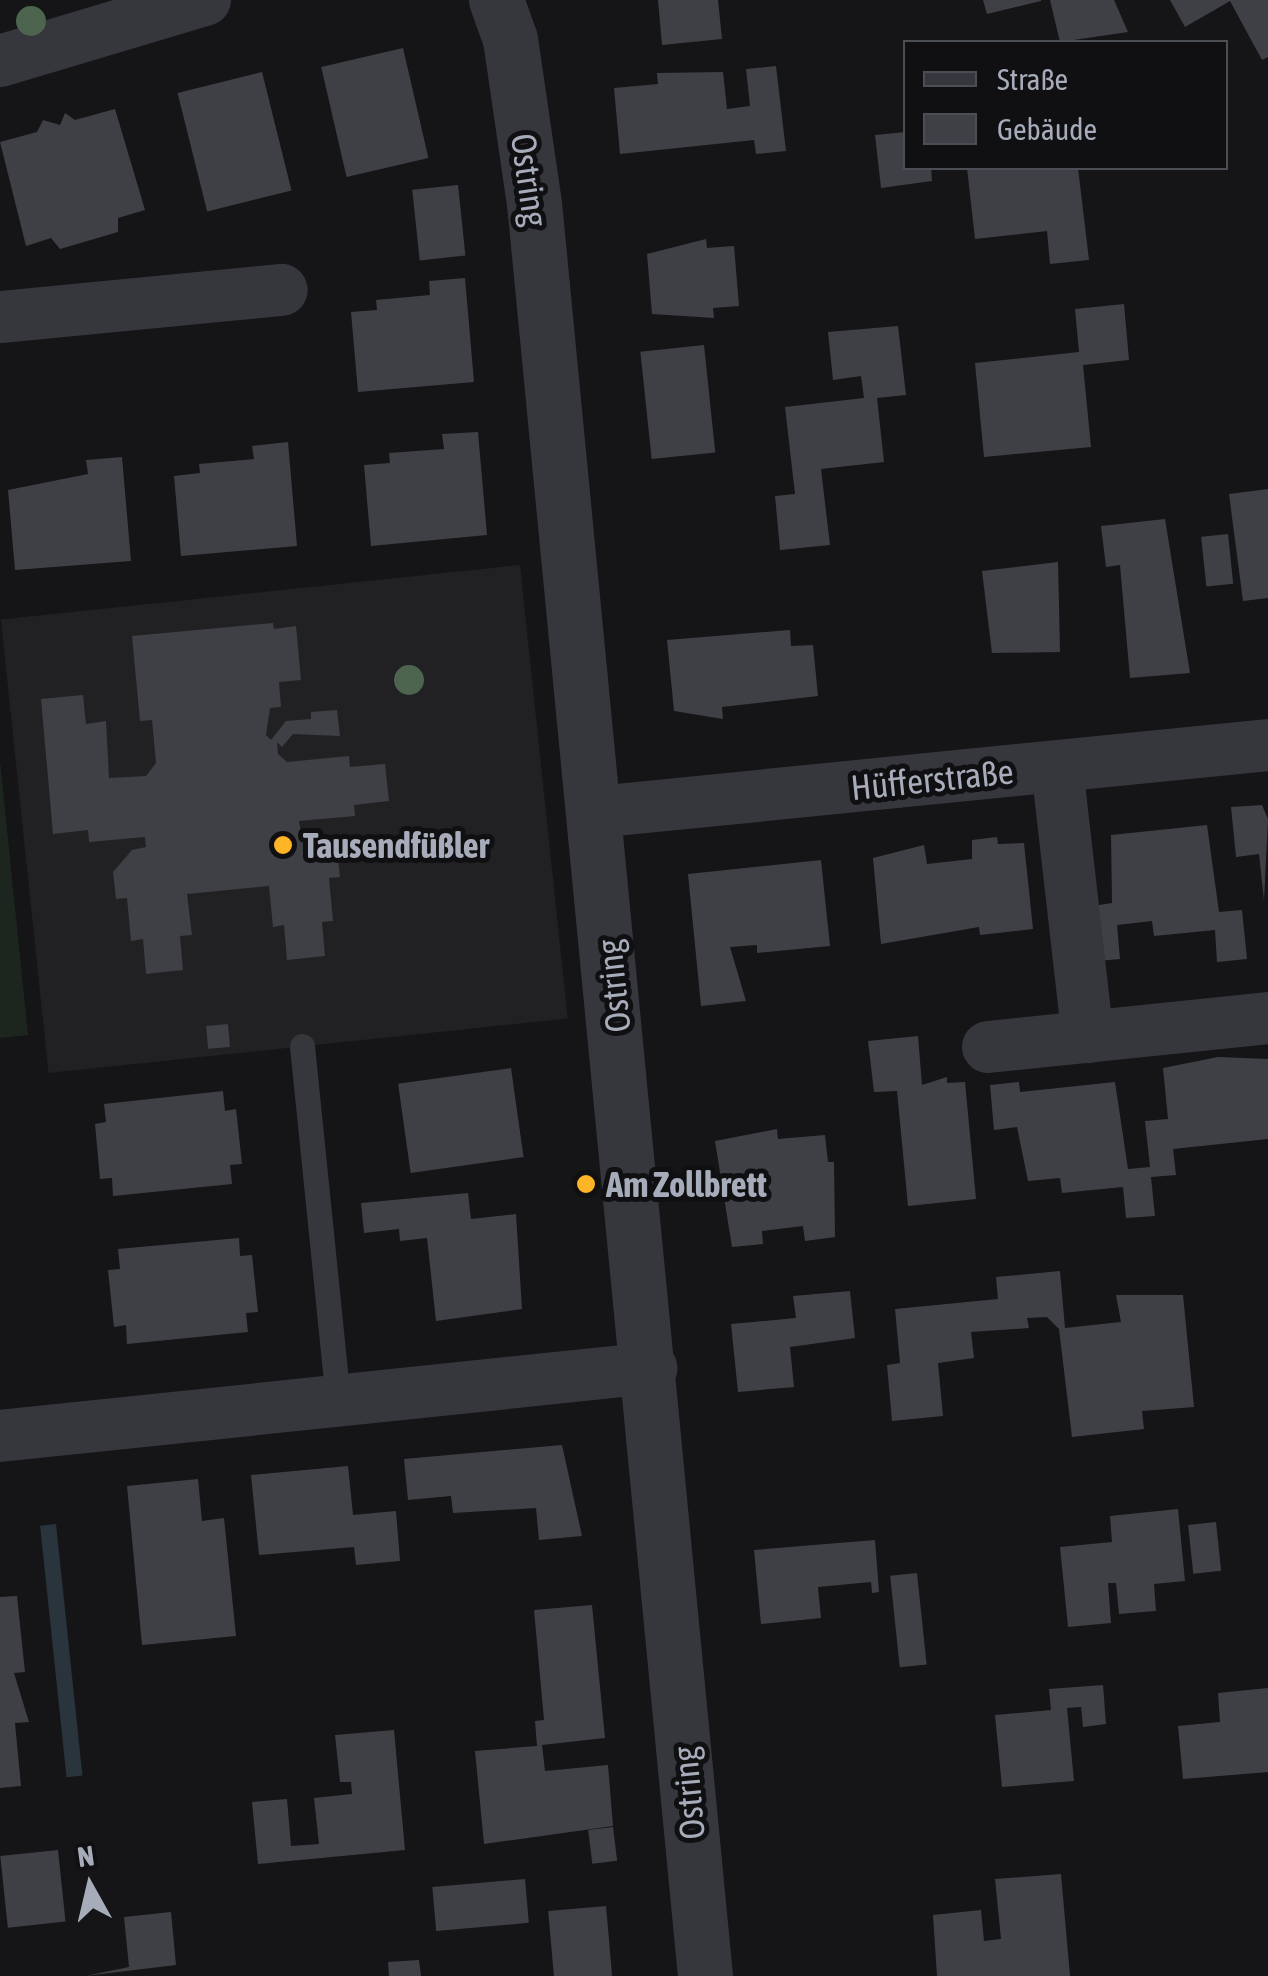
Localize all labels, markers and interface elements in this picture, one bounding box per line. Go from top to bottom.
legend [903,40,1228,170]
text: Straße [997,62,1068,96]
text: Gebäude [997,112,1097,146]
street label: Ostring [503,131,557,229]
street label: Hüfferstraße [849,750,1015,808]
place label: Tausendfüßler [303,824,489,866]
marker: Tausendfüßler [272,834,294,856]
street label: Ostring [587,937,639,1035]
place label: Am Zollbrett [606,1163,767,1205]
marker: Am Zollbrett [575,1173,597,1195]
street label: Ostring [663,1745,713,1841]
north arrow [40,1836,140,1936]
text: N [75,1839,96,1873]

